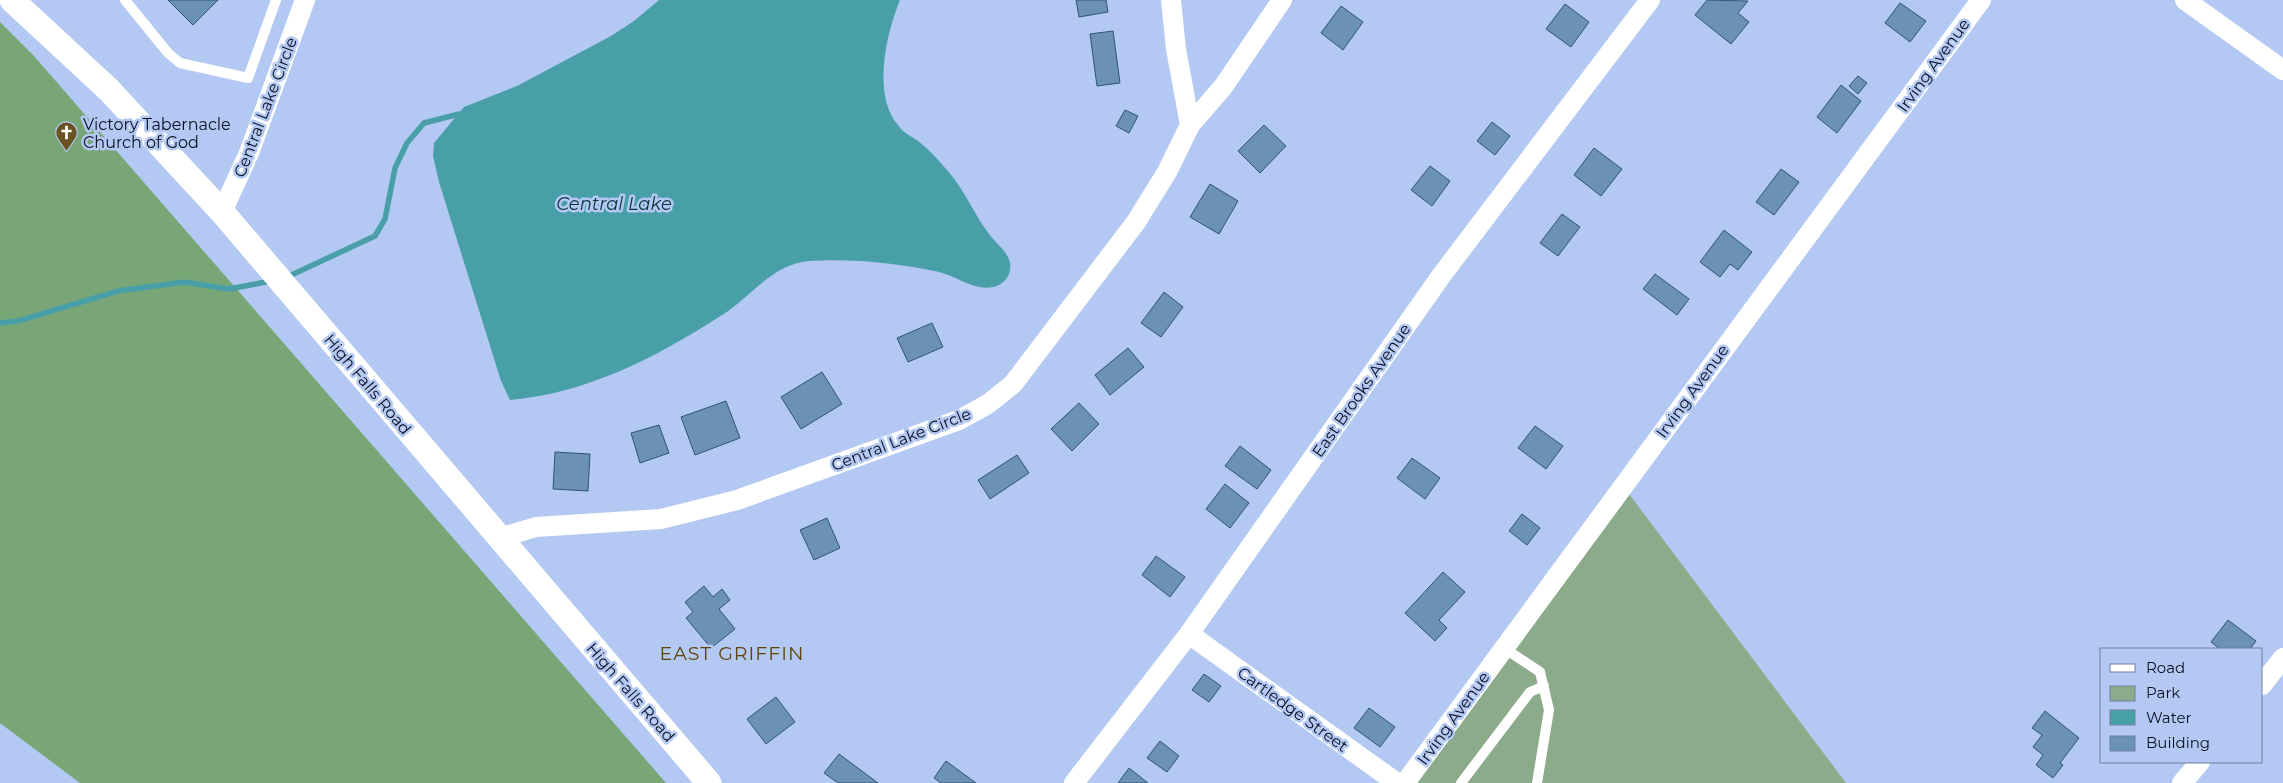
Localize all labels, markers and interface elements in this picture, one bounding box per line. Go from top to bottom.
street label: Irving Avenue [1893,15,1974,116]
street label: Central Lake Circle [230,35,301,180]
place label: Victory Tabernacle Church of God [83,115,231,152]
church icon: Victory Tabernacle Church of God [55,121,79,152]
water label: Central Lake [556,193,672,215]
street label: East Brooks Avenue [1308,320,1415,461]
street label: High Falls Road [320,330,415,438]
street label: Irving Avenue [1652,341,1733,442]
street label: Central Lake Circle [829,404,974,475]
street label: High Falls Road [582,639,679,746]
district label: EAST GRIFFIN [659,642,805,665]
legend [2100,648,2263,763]
text: Road [2146,658,2185,677]
street label: Cartledge Street [1234,663,1352,756]
street label: Irving Avenue [1413,668,1494,769]
text: Park [2146,683,2180,702]
text: Water [2146,708,2192,727]
text: Building [2146,733,2210,752]

